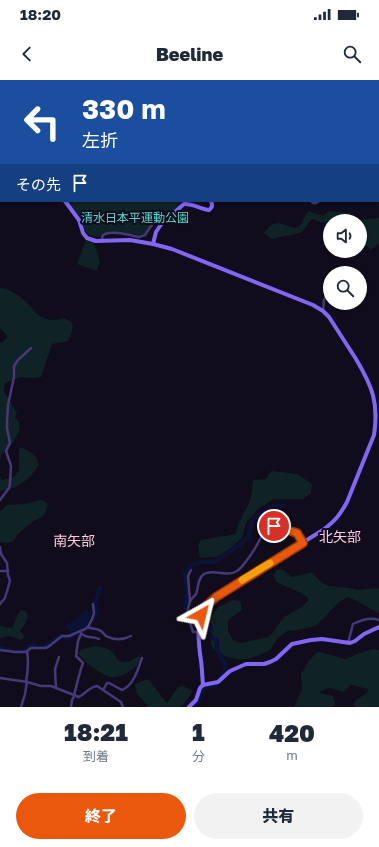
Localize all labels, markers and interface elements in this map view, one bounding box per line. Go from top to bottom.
text: 18:20 [20,5,61,23]
icon: back [16,43,38,65]
text: Beeline [156,43,223,65]
icon: search [341,43,363,65]
text: 330 m [82,92,166,125]
icon: left [16,96,68,148]
text: 左折 [82,129,118,151]
icon: arrive [69,172,91,194]
text: その先 [16,175,61,193]
park label: 清水日本平運動公園 [81,210,189,225]
map controls [323,214,367,310]
button: sound [323,214,367,258]
button: search [323,266,367,310]
pin [257,509,291,543]
icon: arrive [263,515,285,537]
district label: 北矢部 [319,528,361,545]
district label: 南矢部 [53,532,95,549]
position arrow [180,594,222,636]
text: 18:21 [64,717,128,746]
text: 1 [192,717,205,746]
text: 420 [269,718,315,747]
text: m [286,747,298,763]
text: 到着 [83,748,109,764]
text: 分 [192,748,205,764]
button: 終了 [16,793,186,839]
button: 共有 [194,793,363,839]

